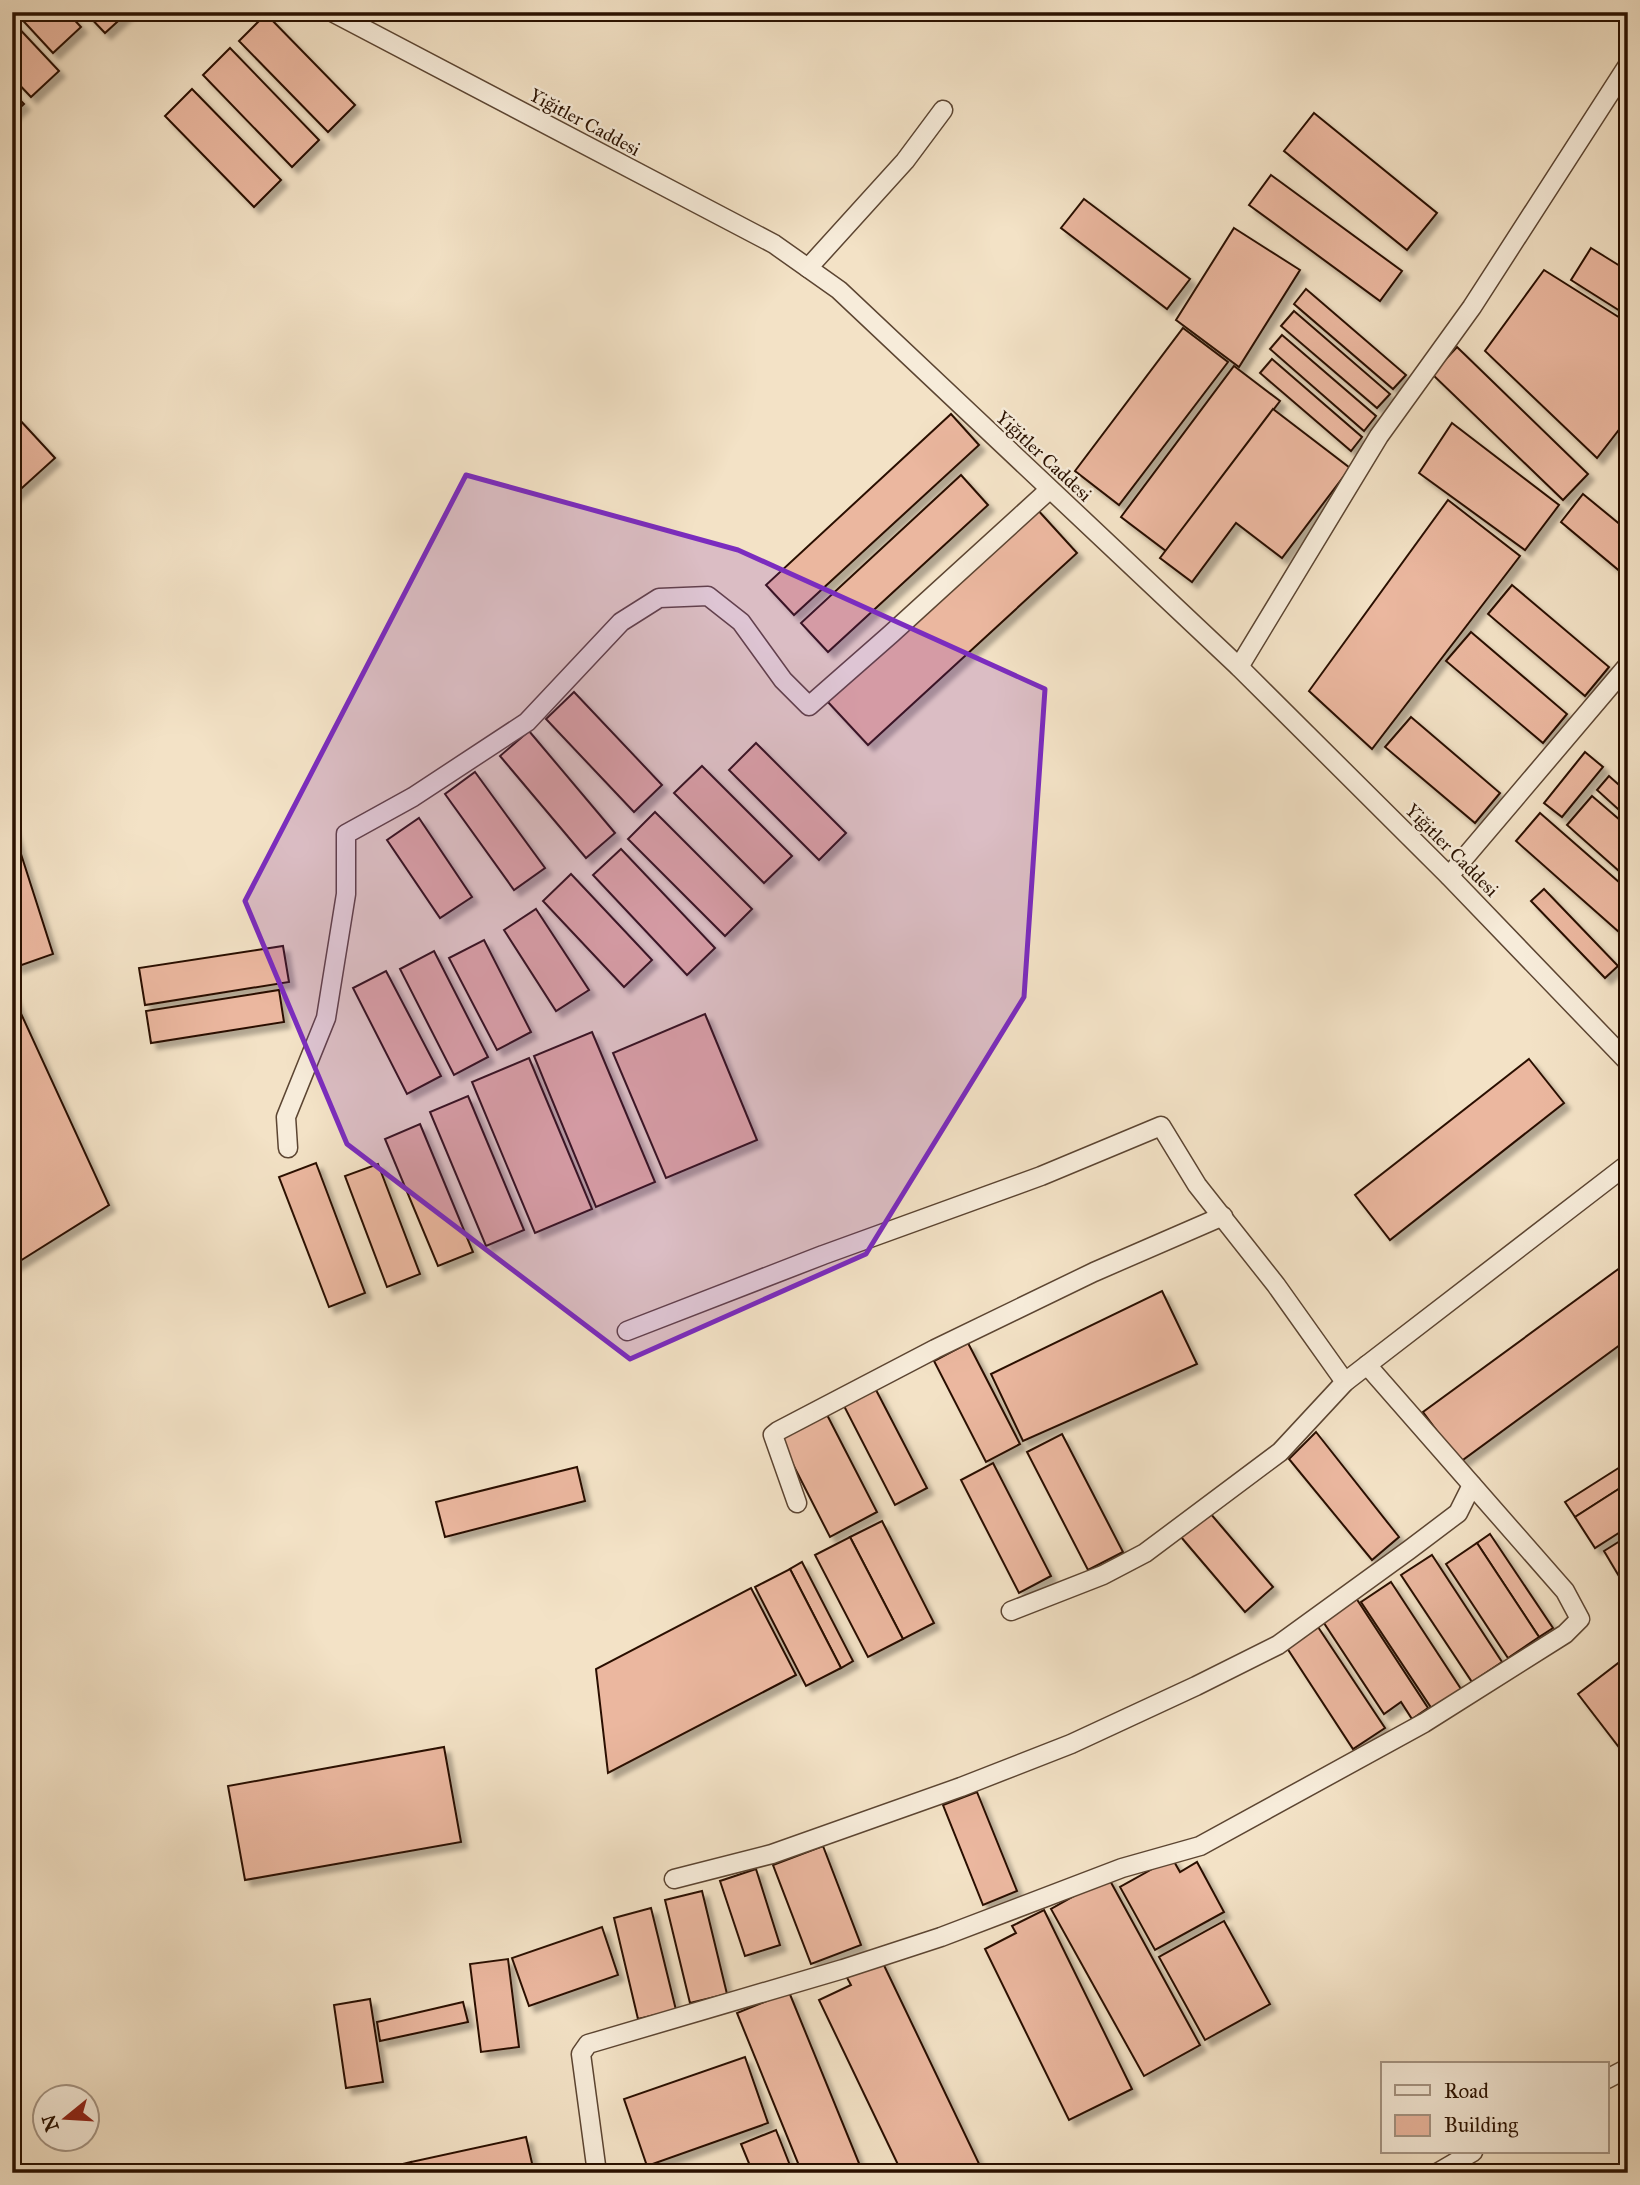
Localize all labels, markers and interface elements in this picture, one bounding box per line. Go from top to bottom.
street label: Yiğitler Caddesi [525,83,644,162]
street label: Yiğitler Caddesi [991,406,1097,507]
street label: Yiğitler Caddesi [1400,799,1503,902]
legend [1381,2062,1608,2154]
text: Road [1444,2078,1489,2104]
north arrow [32,2084,102,2154]
text: N [37,2112,64,2134]
text: Building [1444,2112,1518,2138]

